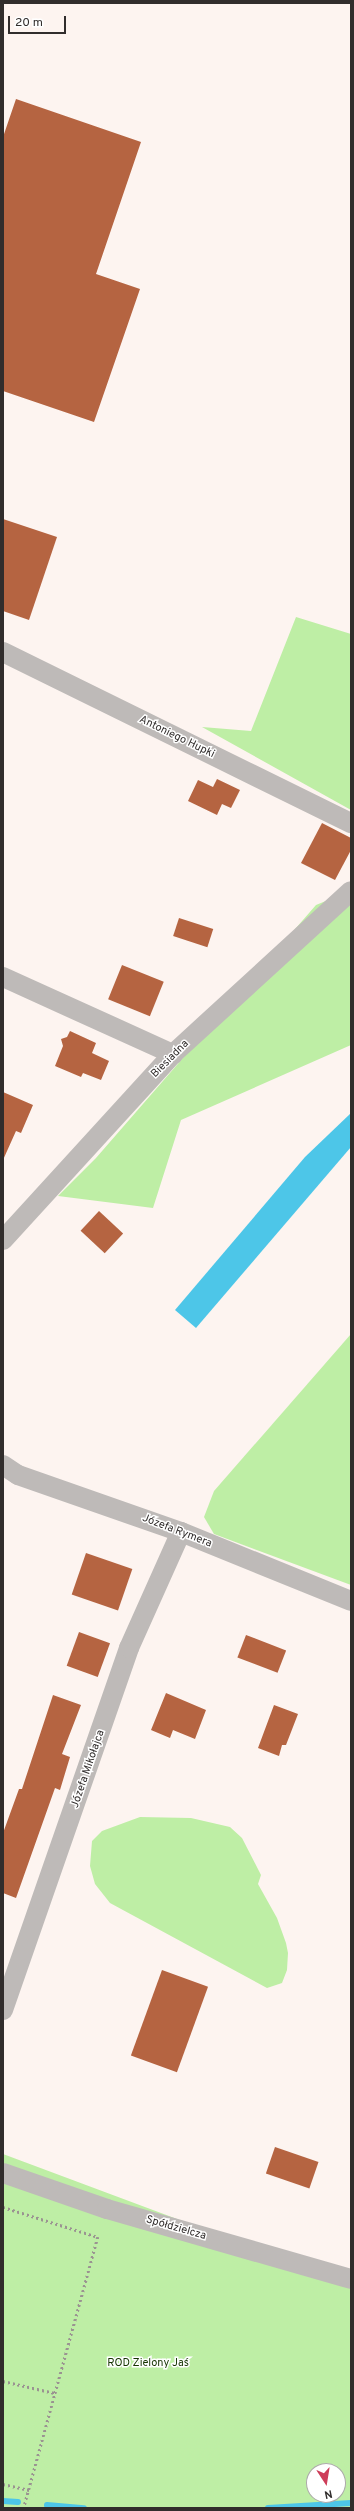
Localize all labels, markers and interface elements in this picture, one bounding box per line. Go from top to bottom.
scale bar [10,8,68,34]
text: 20 m [15,15,43,31]
street label: Antoniego Hupki [137,713,217,761]
street label: Biesiadna [148,1037,192,1081]
street label: Józefa Rymera [140,1512,214,1550]
street label: Józefa Mikołajca [68,1728,108,1810]
street label: Spółdzielcza [144,2213,208,2243]
park label: ROD Zielony Jaś [107,2356,189,2370]
north arrow [306,2463,346,2503]
text: N [323,2486,334,2501]

